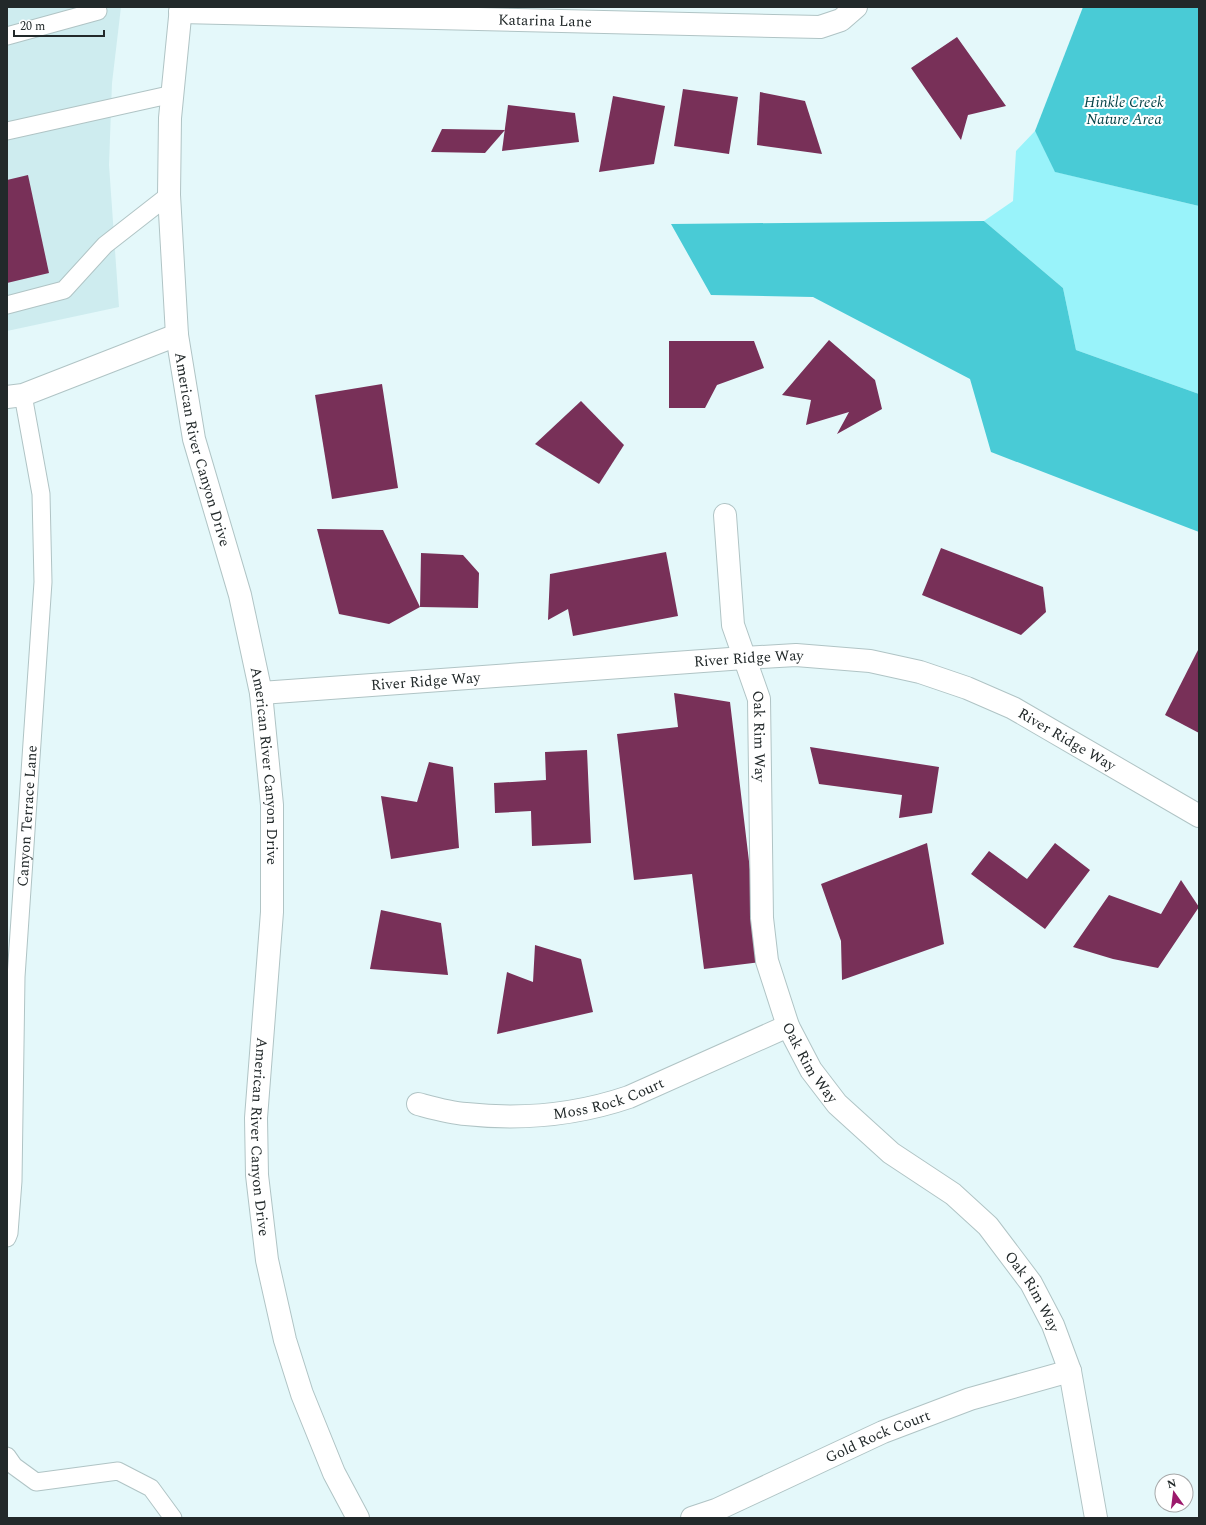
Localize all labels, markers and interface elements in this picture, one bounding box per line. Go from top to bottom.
street label: Katarina Lane [498,8,592,33]
scale bar [14,12,104,38]
text: 20 m [20,17,45,36]
park label: Hinkle Creek Nature Area [1084,91,1164,131]
street label: American River Canyon Drive [168,350,237,549]
street label: River Ridge Way [693,643,805,673]
street label: American River Canyon Drive [244,664,284,865]
street label: River Ridge Way [370,666,482,697]
street label: Oak Rim Way [745,687,772,783]
street label: River Ridge Way [1014,702,1121,777]
street label: Canyon Terrace Lane [11,744,43,887]
street label: Oak Rim Way [776,1018,844,1108]
street label: American River Canyon Drive [244,1036,276,1237]
street label: Moss Rock Court [552,1071,668,1125]
street label: Oak Rim Way [999,1246,1066,1336]
street label: Gold Rock Court [821,1404,933,1469]
north arrow [1154,1473,1194,1513]
text: N [1165,1474,1178,1493]

